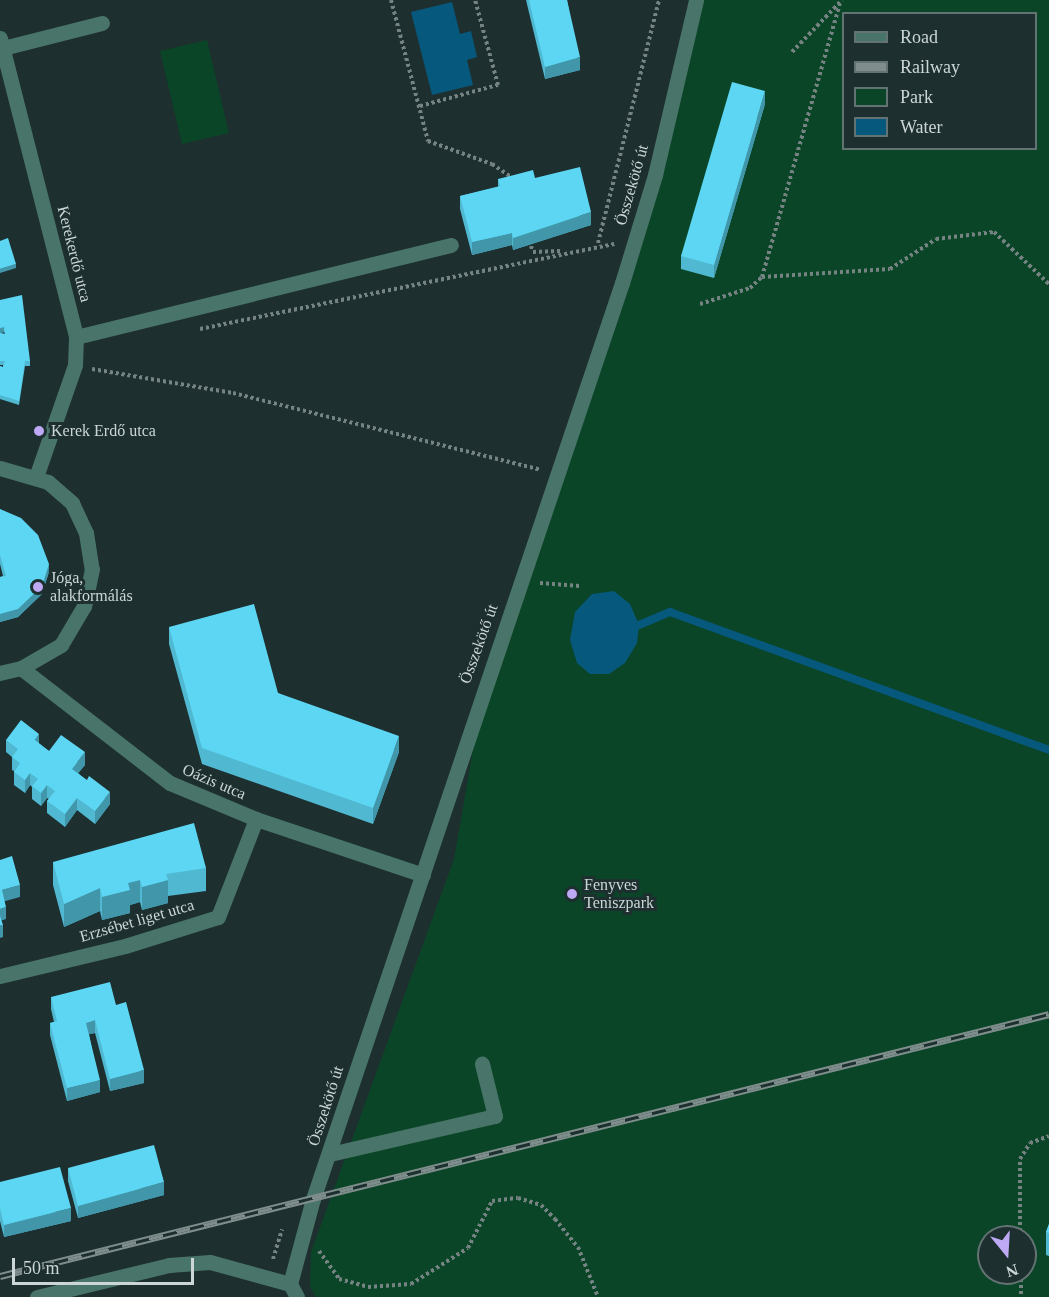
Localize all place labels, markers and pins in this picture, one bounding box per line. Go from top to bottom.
place label: Kerek Erdő utca [51,421,156,441]
marker: Kerek Erdő utca [32,424,46,438]
place label: Jóga, alakformálás [50,568,133,606]
marker: Jóga, alakformálás [31,580,45,594]
place label: Fenyves Teniszpark [584,875,654,913]
marker: Fenyves Teniszpark [565,887,579,901]

